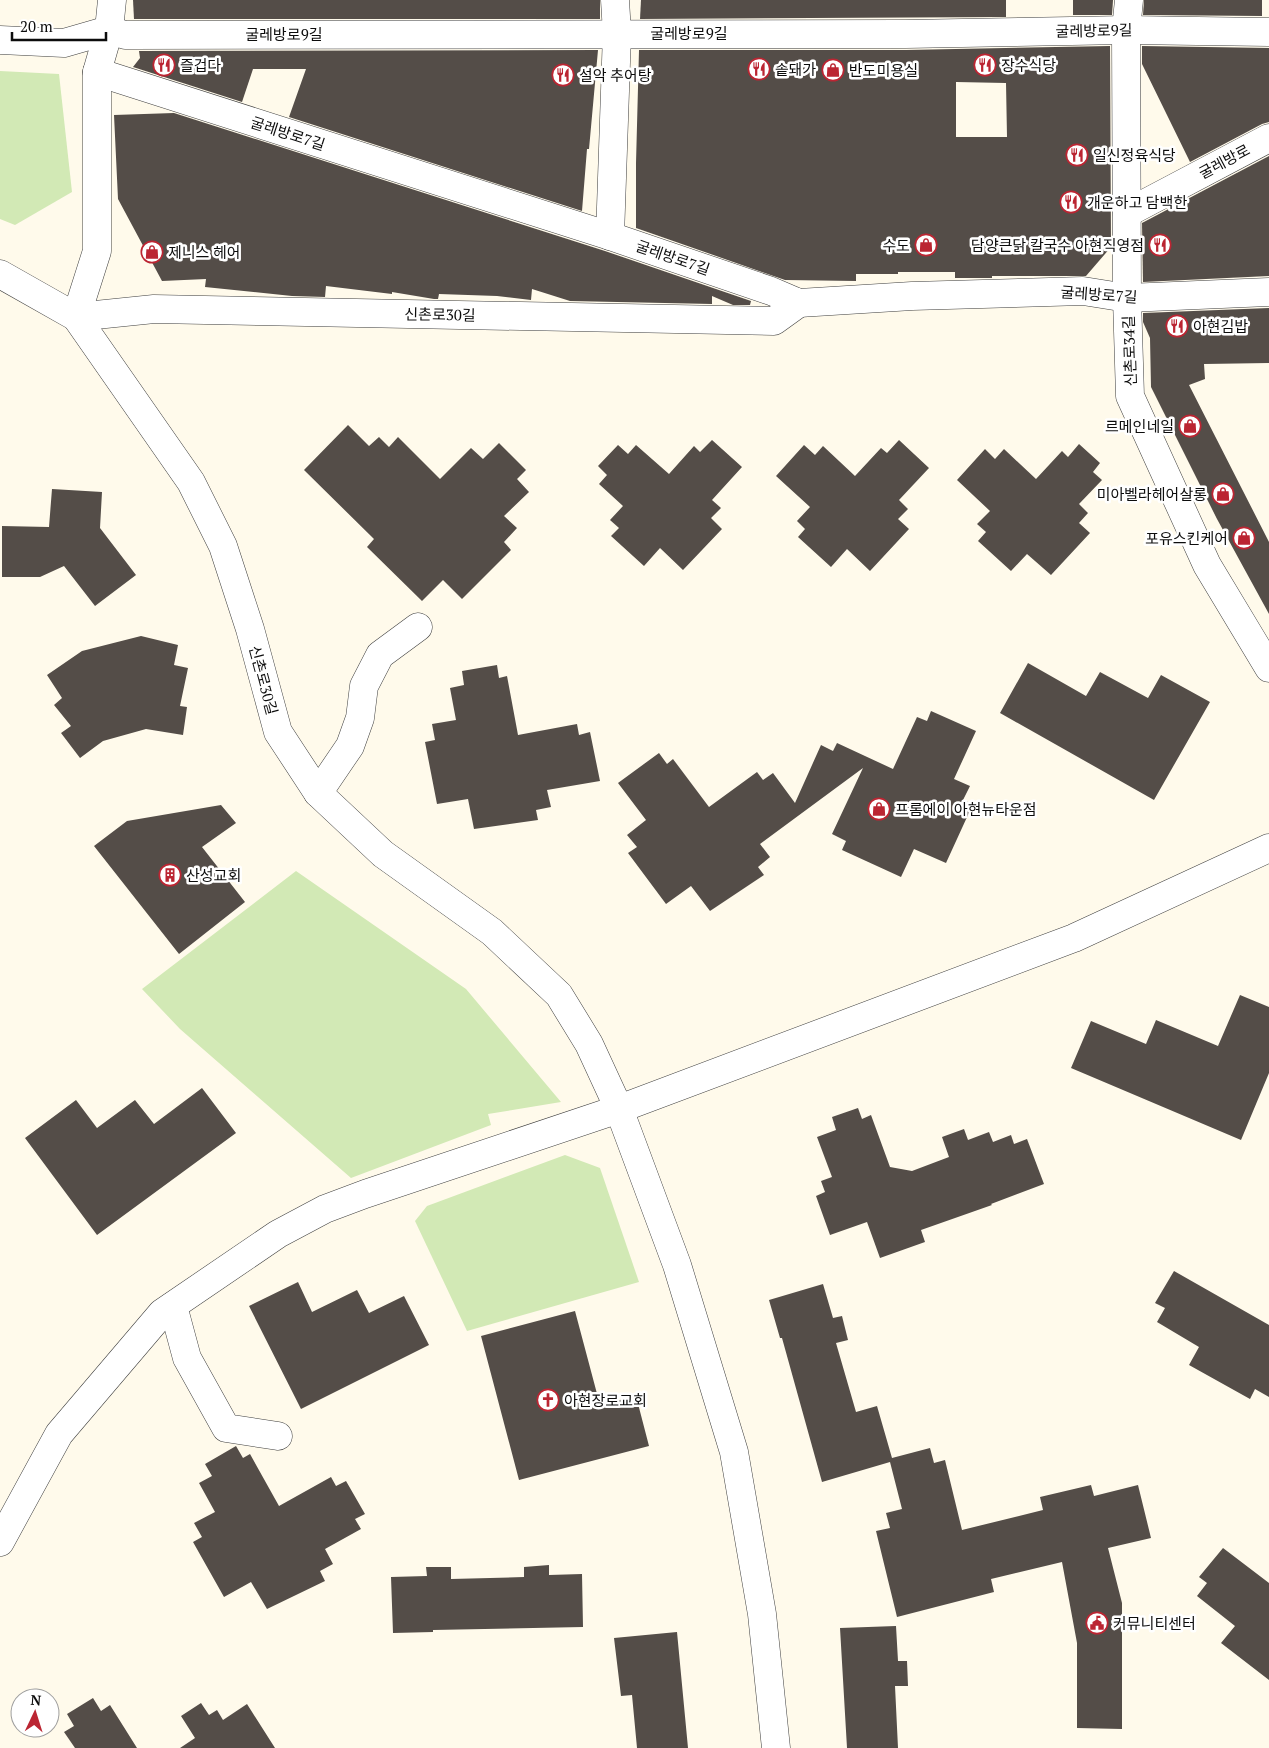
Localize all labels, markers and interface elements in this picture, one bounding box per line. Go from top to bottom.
scale bar [12,10,106,42]
text: 20 m [20,16,53,36]
street label: 굴레방로9길 [1055,19,1133,41]
street label: 굴레방로9길 [651,23,728,43]
street label: 굴레방로9길 [246,24,323,44]
restaurant icon: 즐겁다 [152,53,176,77]
restaurant icon: 장수식당 [973,53,997,77]
place label: 즐겁다 [180,55,222,75]
place label: 장수식당 [1001,55,1056,75]
restaurant icon: 솥돼가 [747,57,771,81]
shop icon: 반도미용실 [821,58,845,82]
place label: 솥돼가 [775,59,817,79]
place label: 반도미용실 [849,60,918,80]
restaurant icon: 설악 추어탕 [551,63,575,87]
place label: 설악 추어탕 [579,65,652,85]
street label: 굴레방로7길 [248,112,328,154]
street label: 굴레방로 [1195,139,1253,183]
restaurant icon: 일신정육식당 [1065,143,1089,167]
place label: 일신정육식당 [1093,145,1176,165]
restaurant icon: 개운하고 담백한 [1059,190,1083,214]
place label: 개운하고 담백한 [1087,192,1187,212]
shop icon: 수도 [914,233,938,257]
restaurant icon: 담양큰닭 칼국수 아현직영점 [1148,233,1172,257]
street label: 굴레방로7길 [633,235,713,279]
place label: 수도 [882,235,910,255]
place label: 담양큰닭 칼국수 아현직영점 [971,235,1144,255]
shop icon: 제니스 헤어 [140,240,164,264]
place label: 제니스 헤어 [168,242,241,262]
street label: 굴레방로7길 [1060,281,1138,307]
street label: 신촌로30길 [404,303,476,325]
restaurant icon: 아현김밥 [1165,314,1189,338]
street label: 신촌로34길 [1118,315,1140,387]
place label: 아현김밥 [1193,316,1248,336]
shop icon: 르메인네일 [1178,414,1202,438]
place label: 르메인네일 [1105,416,1174,436]
shop icon: 미아벨라헤어살롱 [1211,482,1235,506]
place label: 미아벨라헤어살롱 [1097,484,1207,504]
shop icon: 포유스킨케어 [1232,526,1256,550]
place label: 포유스킨케어 [1145,528,1228,548]
street label: 신촌로30길 [245,643,283,717]
shop icon: 프롬에이 아현뉴타운점 [867,797,891,821]
place label: 프롬에이 아현뉴타운점 [895,799,1037,819]
building icon: 산성교회 [158,863,182,887]
place label: 산성교회 [186,865,241,885]
church icon: 아현장로교회 [536,1388,560,1412]
place label: 아현장로교회 [564,1390,647,1410]
public building icon: 커뮤니티센터 [1085,1611,1109,1635]
place label: 커뮤니티센터 [1113,1613,1196,1633]
north arrow [10,1688,60,1738]
text: N [30,1690,42,1709]

